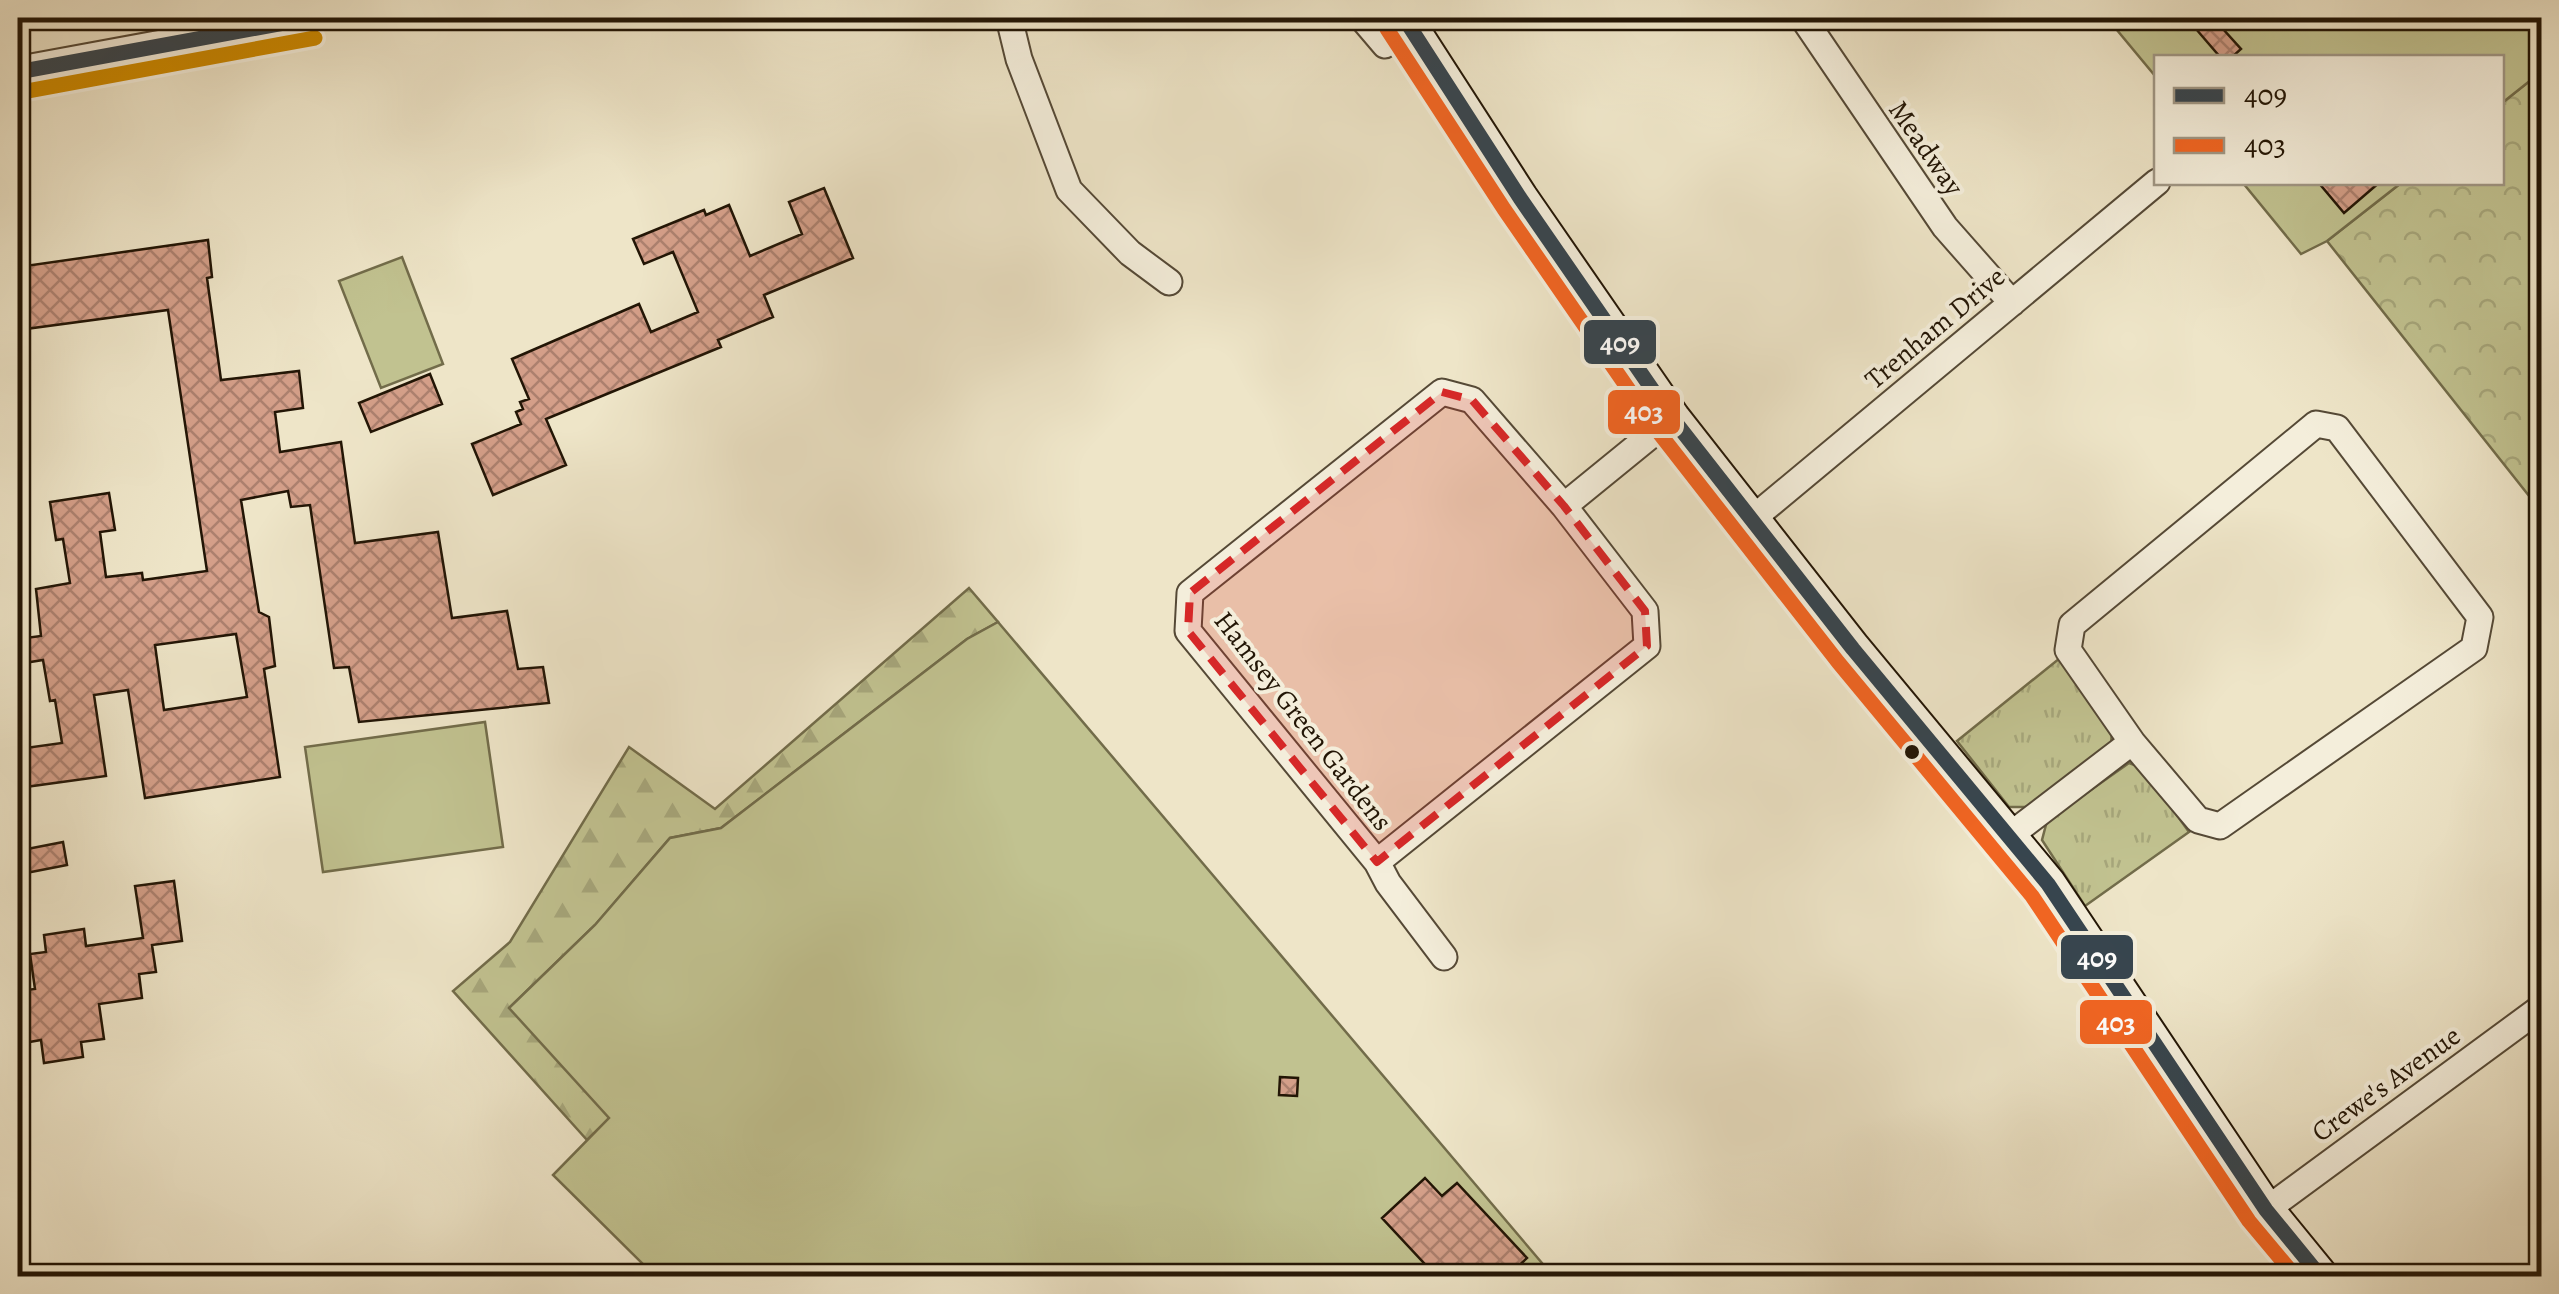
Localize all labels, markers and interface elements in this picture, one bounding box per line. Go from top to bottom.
legend [2154,55,2504,185]
text: 409 [2244,75,2287,115]
street label: Meadway [1879,93,1973,204]
text: 403 [2244,125,2286,165]
street label: Trenham Drive [1857,258,2013,398]
line badge: 409 [1582,318,1658,366]
text: 409 [1600,324,1640,362]
line badge: 403 [1606,388,1682,436]
text: 403 [1624,393,1664,431]
street label: Hamsey Green Gardens [1205,603,1401,839]
unlabelled marker [1902,742,1922,762]
line badge: 409 [2059,933,2135,981]
text: 409 [2077,939,2117,977]
line badge: 403 [2078,998,2154,1046]
text: 403 [2096,1004,2136,1042]
street label: Crewe's Avenue [2304,1017,2468,1151]

